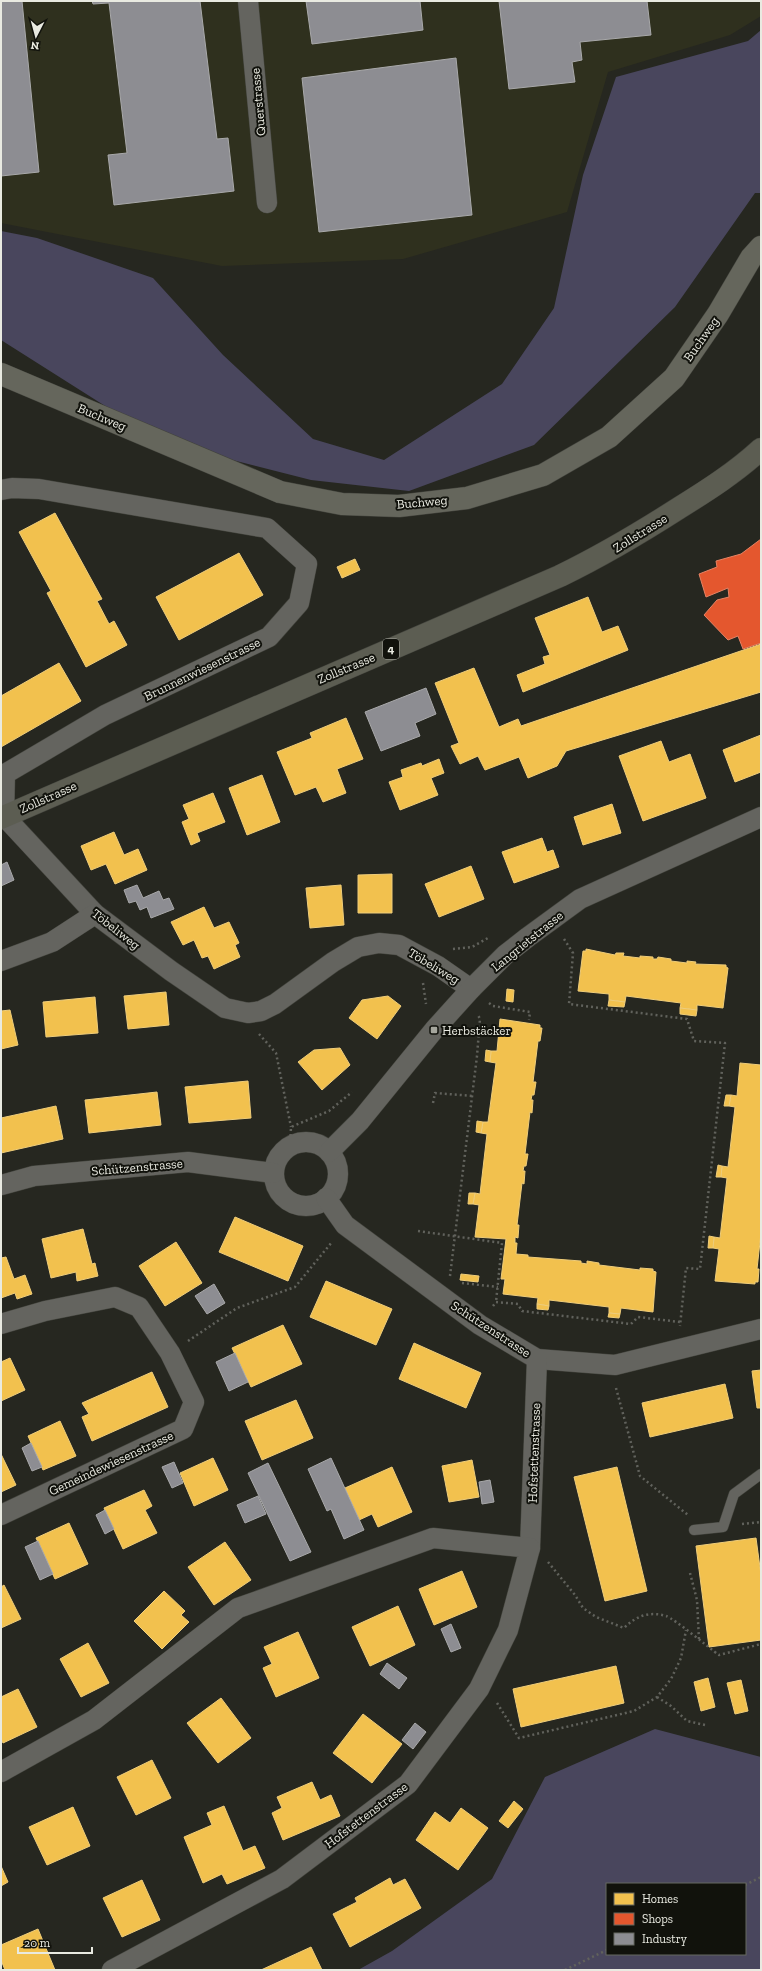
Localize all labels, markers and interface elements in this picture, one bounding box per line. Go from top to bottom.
north arrow [16,16,56,56]
text: N [30,38,40,52]
street label: Querstrasse [248,67,268,137]
street label: Buchweg [680,314,722,364]
street label: Buchweg [75,400,129,434]
street label: Buchweg [396,492,448,512]
street label: Zollstrasse [610,511,670,555]
street label: Brunnenwiesenstrasse [141,634,263,704]
road number: 4 [383,639,399,659]
street label: Zollstrasse [315,649,377,687]
street label: Zollstrasse [17,778,79,816]
street label: Töbeliweg [89,906,143,952]
street label: Langrietstrasse [488,908,566,974]
street label: Töbeliweg [406,945,462,987]
place label: Herbstäcker [442,1023,511,1038]
marker: Herbstäcker [429,1025,439,1035]
street label: Schützenstrasse [91,1156,183,1178]
street label: Schützenstrasse [448,1298,534,1360]
street label: Hofstettenstrasse [525,1403,543,1503]
street label: Gemeindewiesenstrasse [46,1428,176,1498]
street label: Hofstettenstrasse [322,1779,410,1851]
legend [606,1883,746,1955]
text: Homes [642,1892,678,1906]
text: Shops [642,1912,673,1926]
scale bar [18,1929,92,1955]
text: Industry [642,1932,688,1946]
text: 20 m [24,1936,51,1950]

